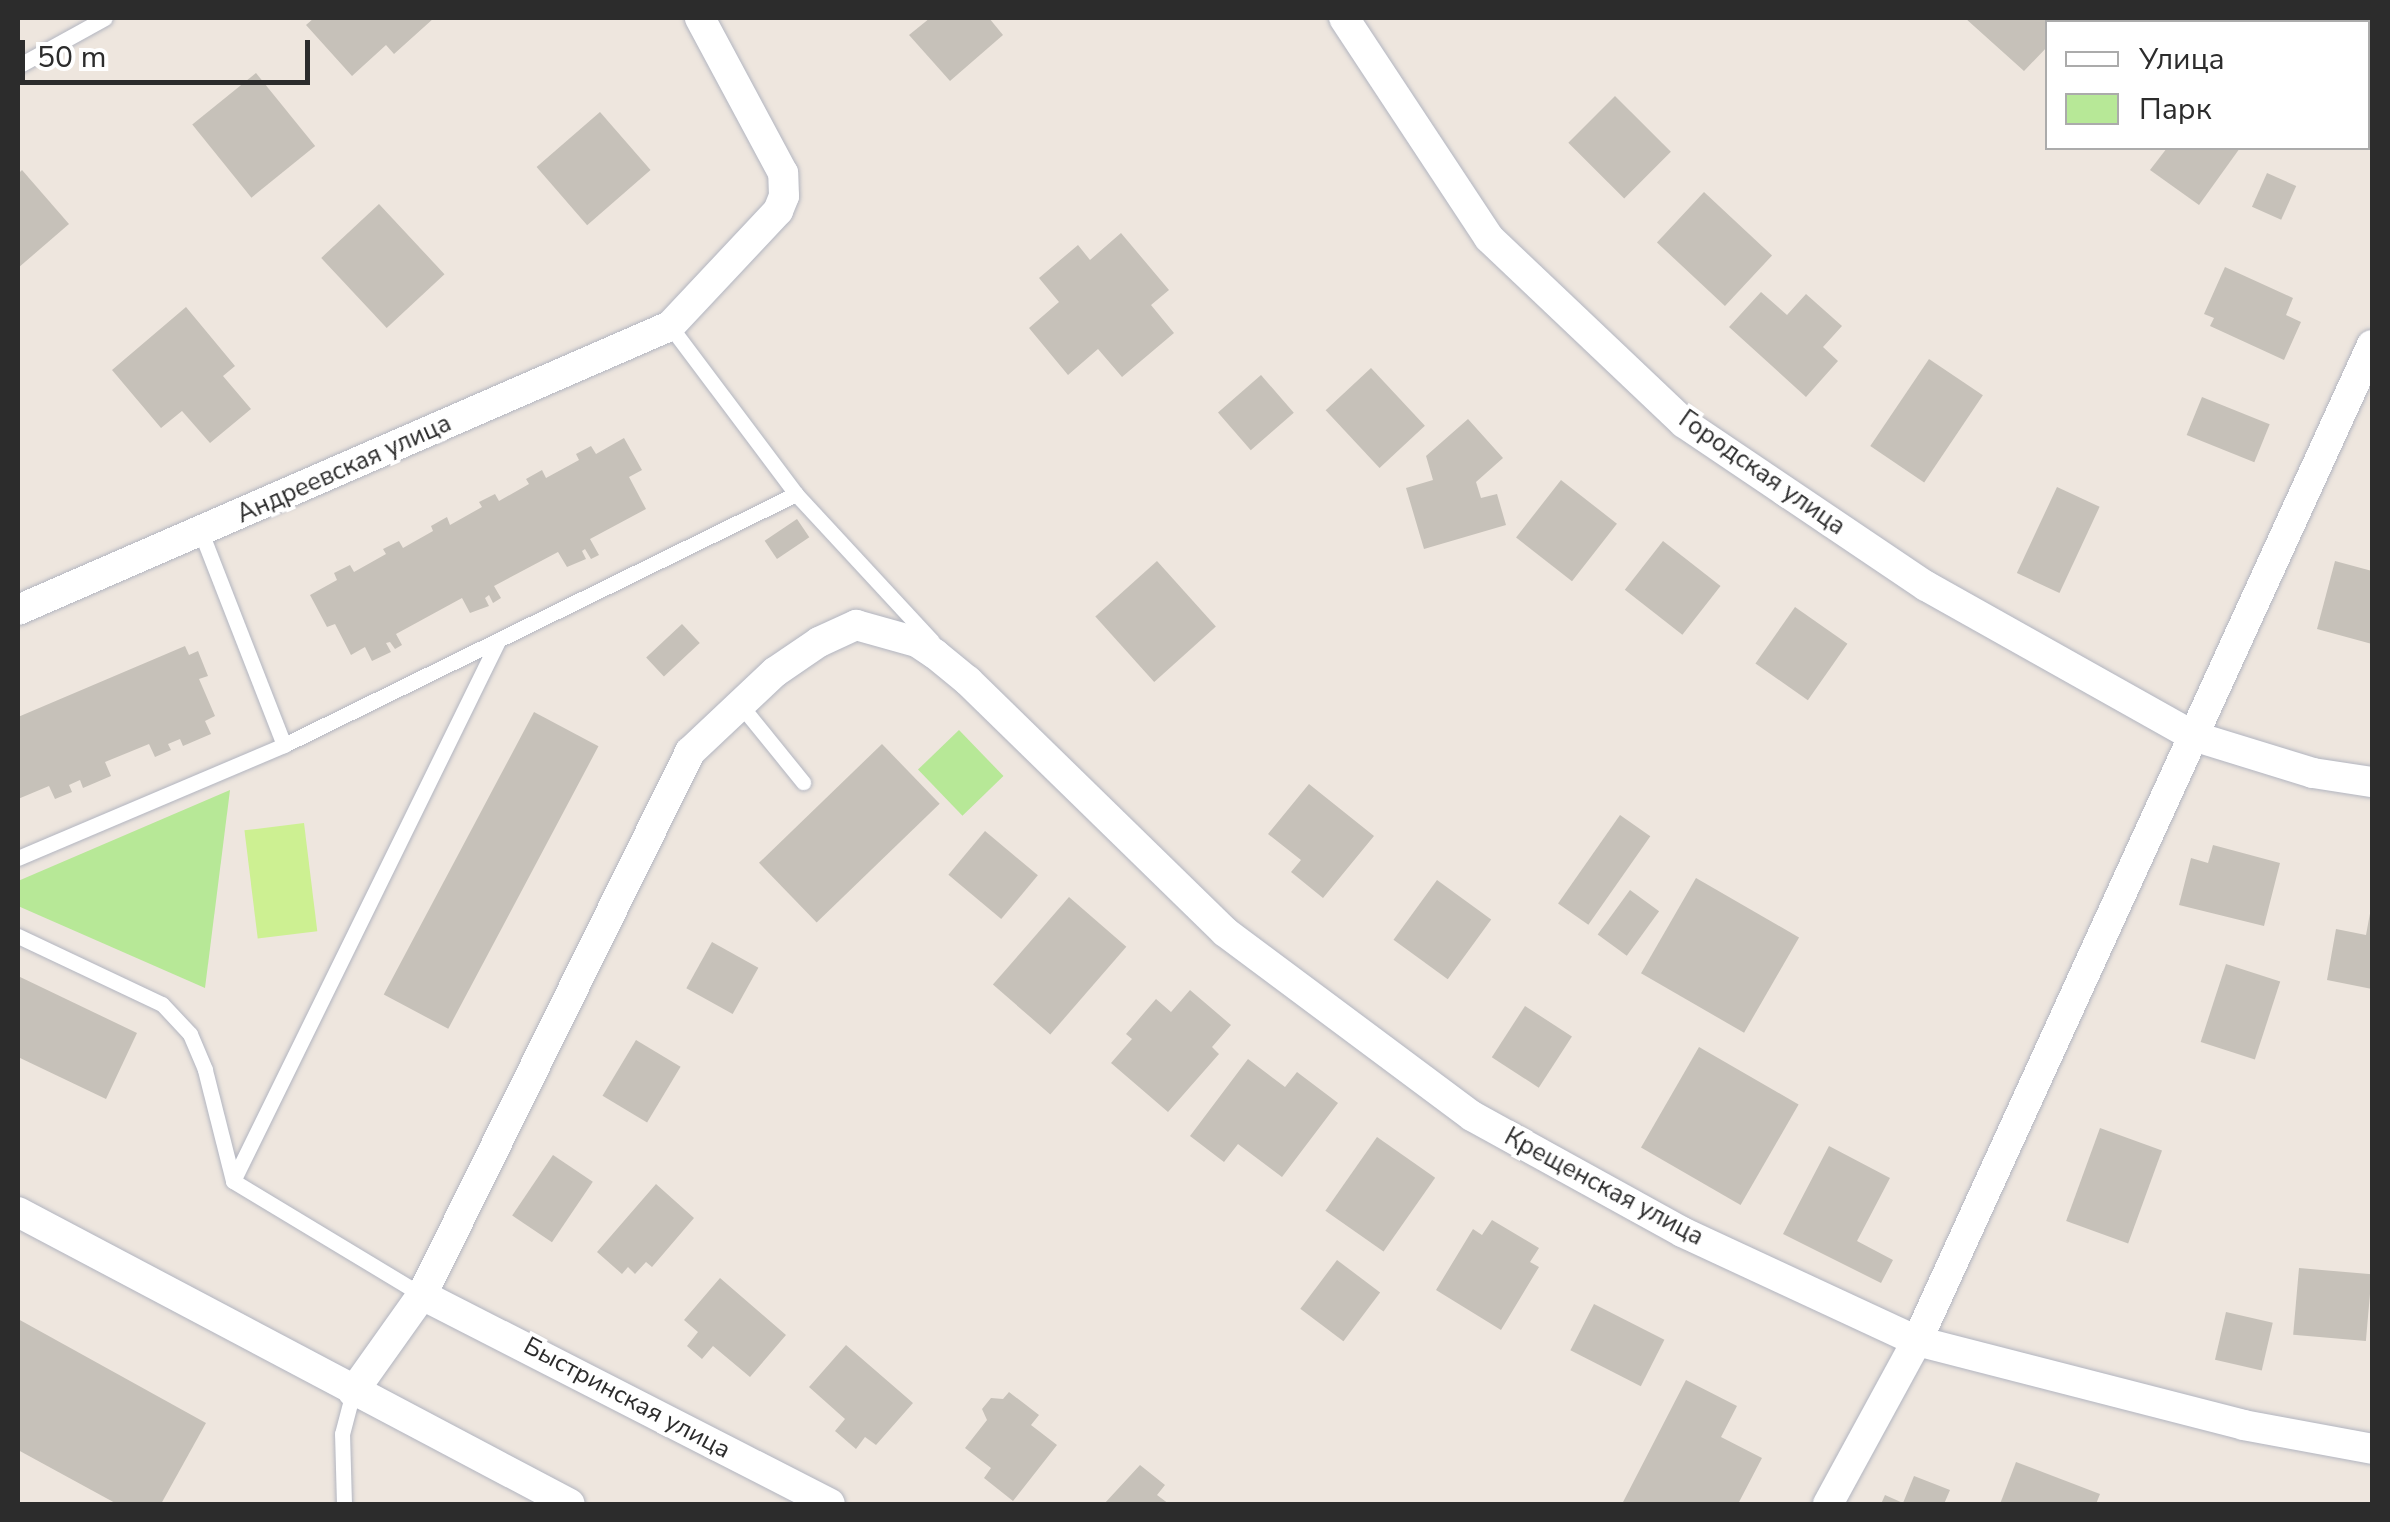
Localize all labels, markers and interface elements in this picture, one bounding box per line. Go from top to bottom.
scale bar [25,20,315,82]
legend [2045,20,2370,150]
text: 50 m [37,37,106,78]
text: Улица [2139,39,2225,80]
text: Парк [2139,89,2211,130]
street label: Городская улица [1673,404,1851,542]
street label: Андреевская улица [232,408,456,530]
street label: Крещенская улица [1499,1122,1709,1252]
street label: Быстринская улица [518,1331,736,1465]

